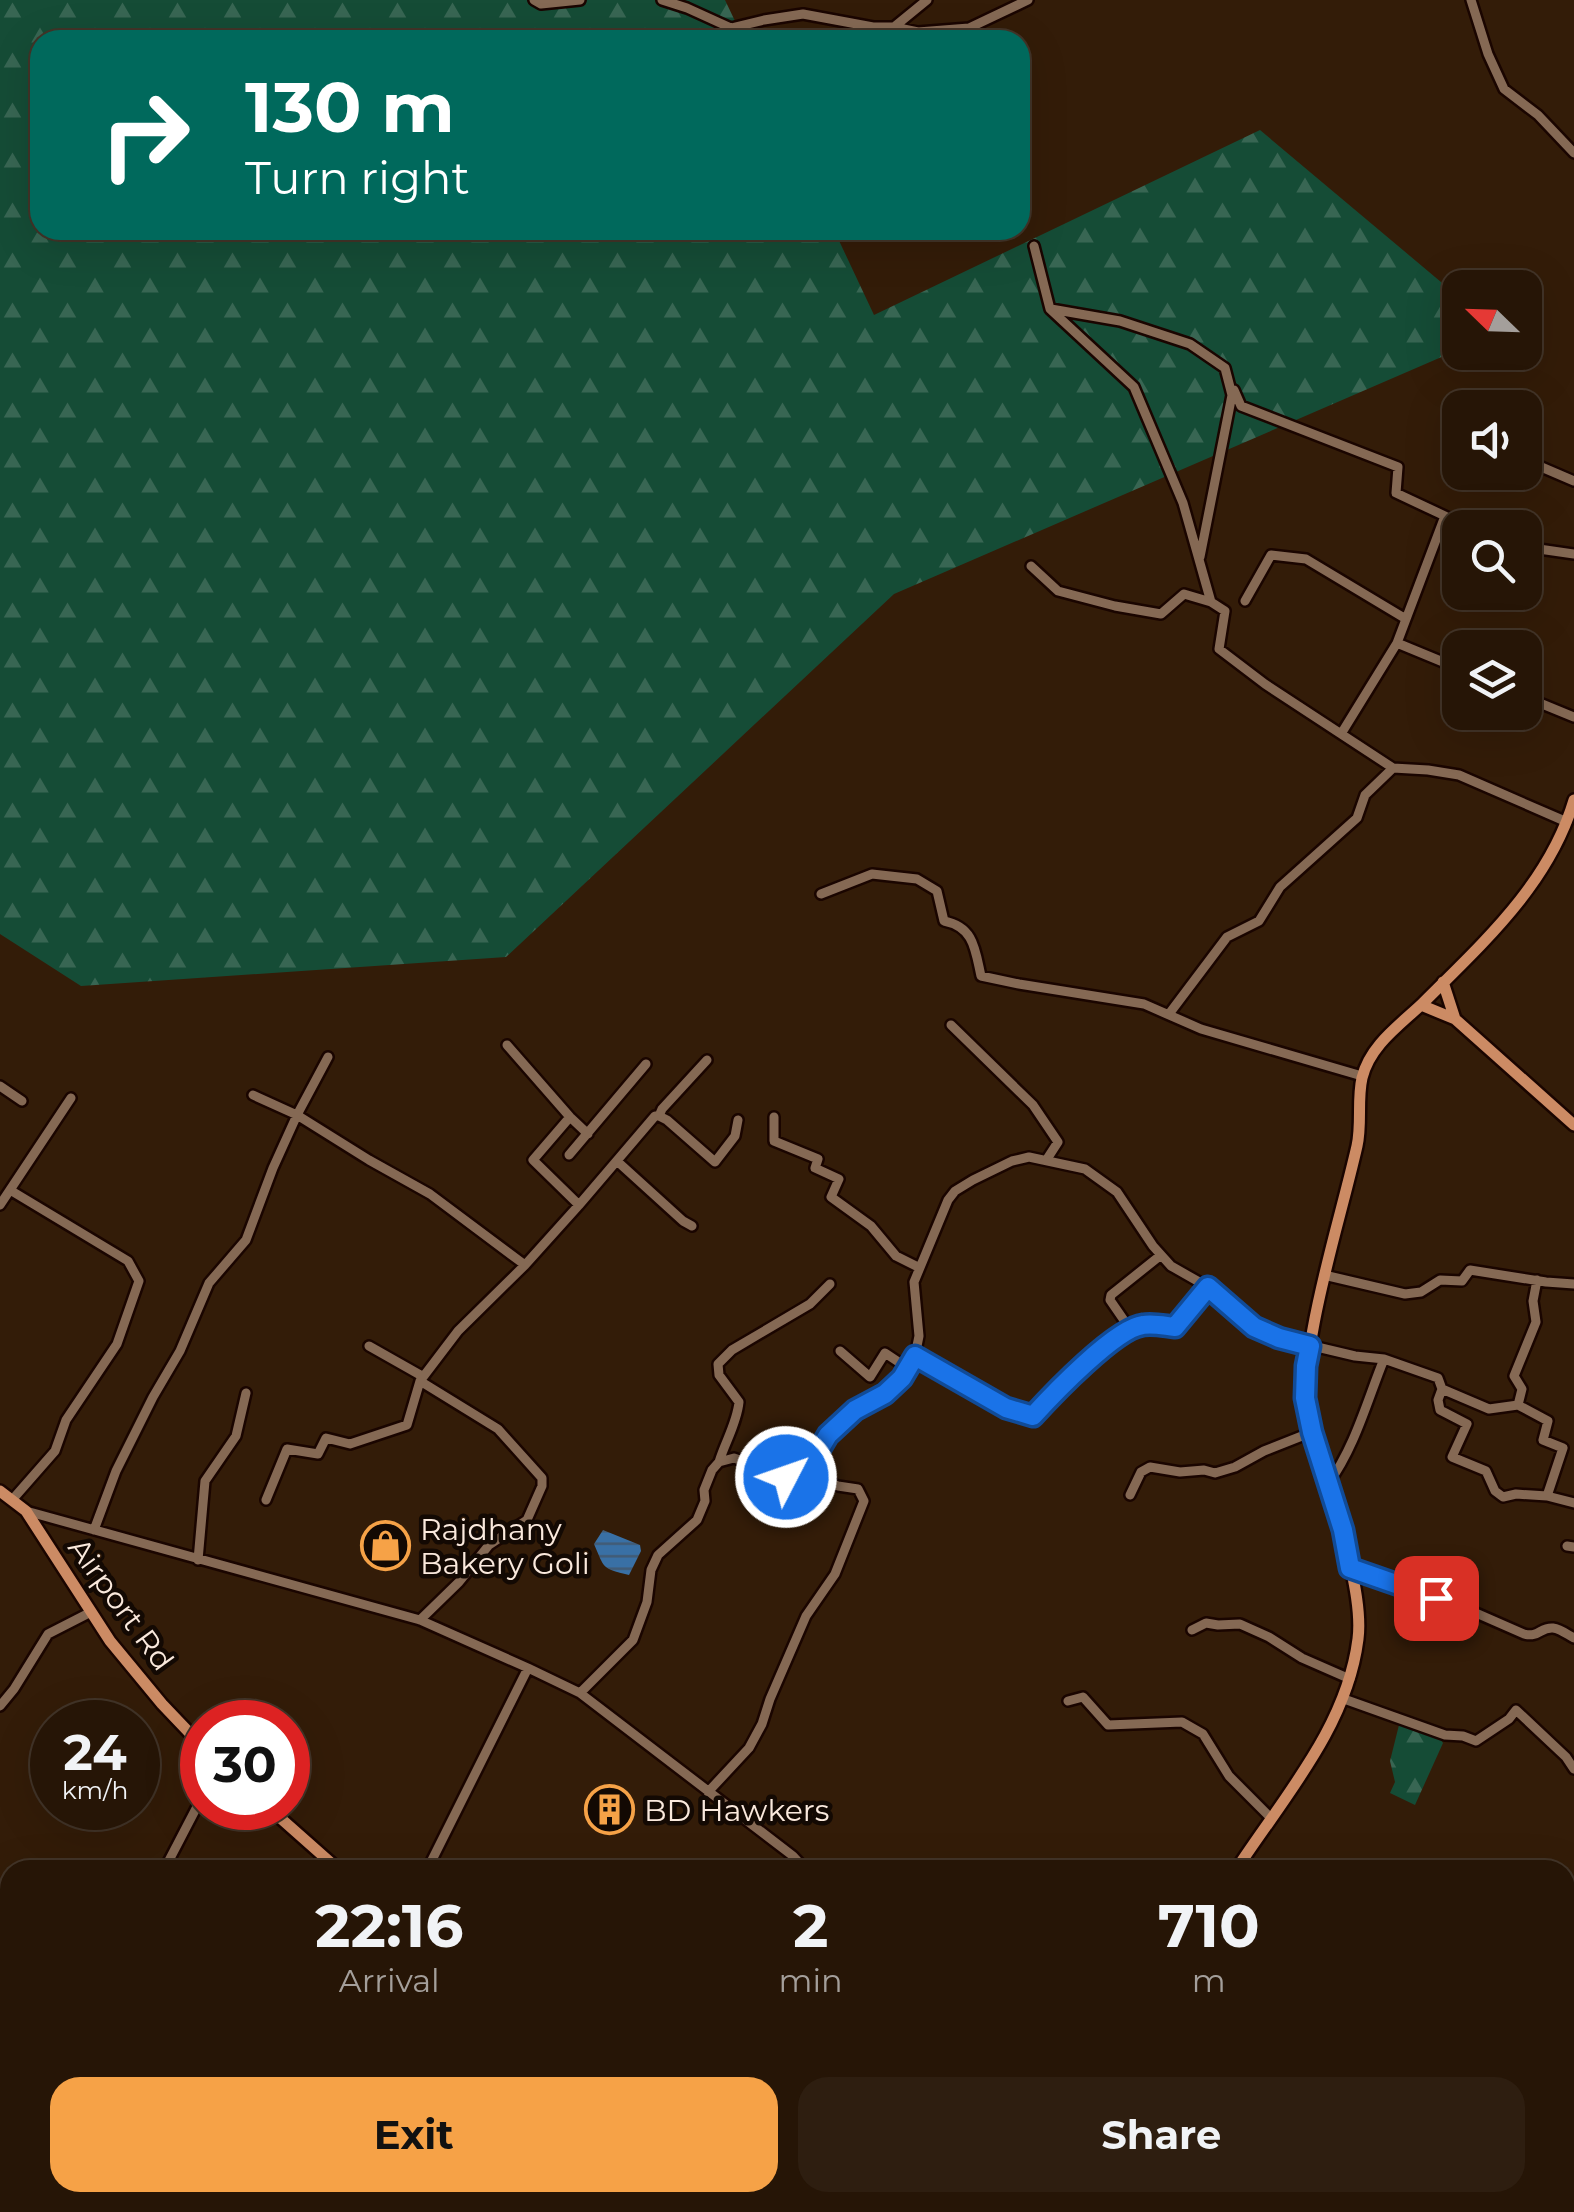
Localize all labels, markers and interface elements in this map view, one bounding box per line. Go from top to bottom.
text: 130 m [245,64,455,150]
icon: right [80,70,210,200]
text: Turn right [245,150,470,205]
north arrow [1442,270,1542,370]
map controls [1442,270,1542,730]
button: sound [1442,390,1542,490]
button: search [1442,510,1542,610]
button: layers [1442,630,1542,730]
position arrow [734,1425,838,1529]
place label: Rajdhany Bakery Goli [420,1511,590,1582]
shop icon: Rajdhany Bakery Goli [359,1520,411,1572]
street label: Airport Rd [60,1530,182,1678]
pin [1394,1556,1479,1641]
icon: arrive [1409,1571,1464,1626]
speed limit sign: 30 [180,1700,310,1830]
text: 24 [63,1722,127,1783]
text: km/h [62,1775,128,1805]
building icon: BD Hawkers [583,1784,635,1836]
place label: BD Hawkers [644,1792,829,1829]
text: 22:16 [315,1889,463,1962]
text: 2 [793,1889,828,1962]
text: 710 [1158,1889,1260,1962]
text: Arrival [339,1961,440,2000]
text: min [778,1961,843,2000]
text: m [1192,1961,1226,2000]
button: Exit [50,2077,778,2192]
button: Share [798,2077,1525,2192]

